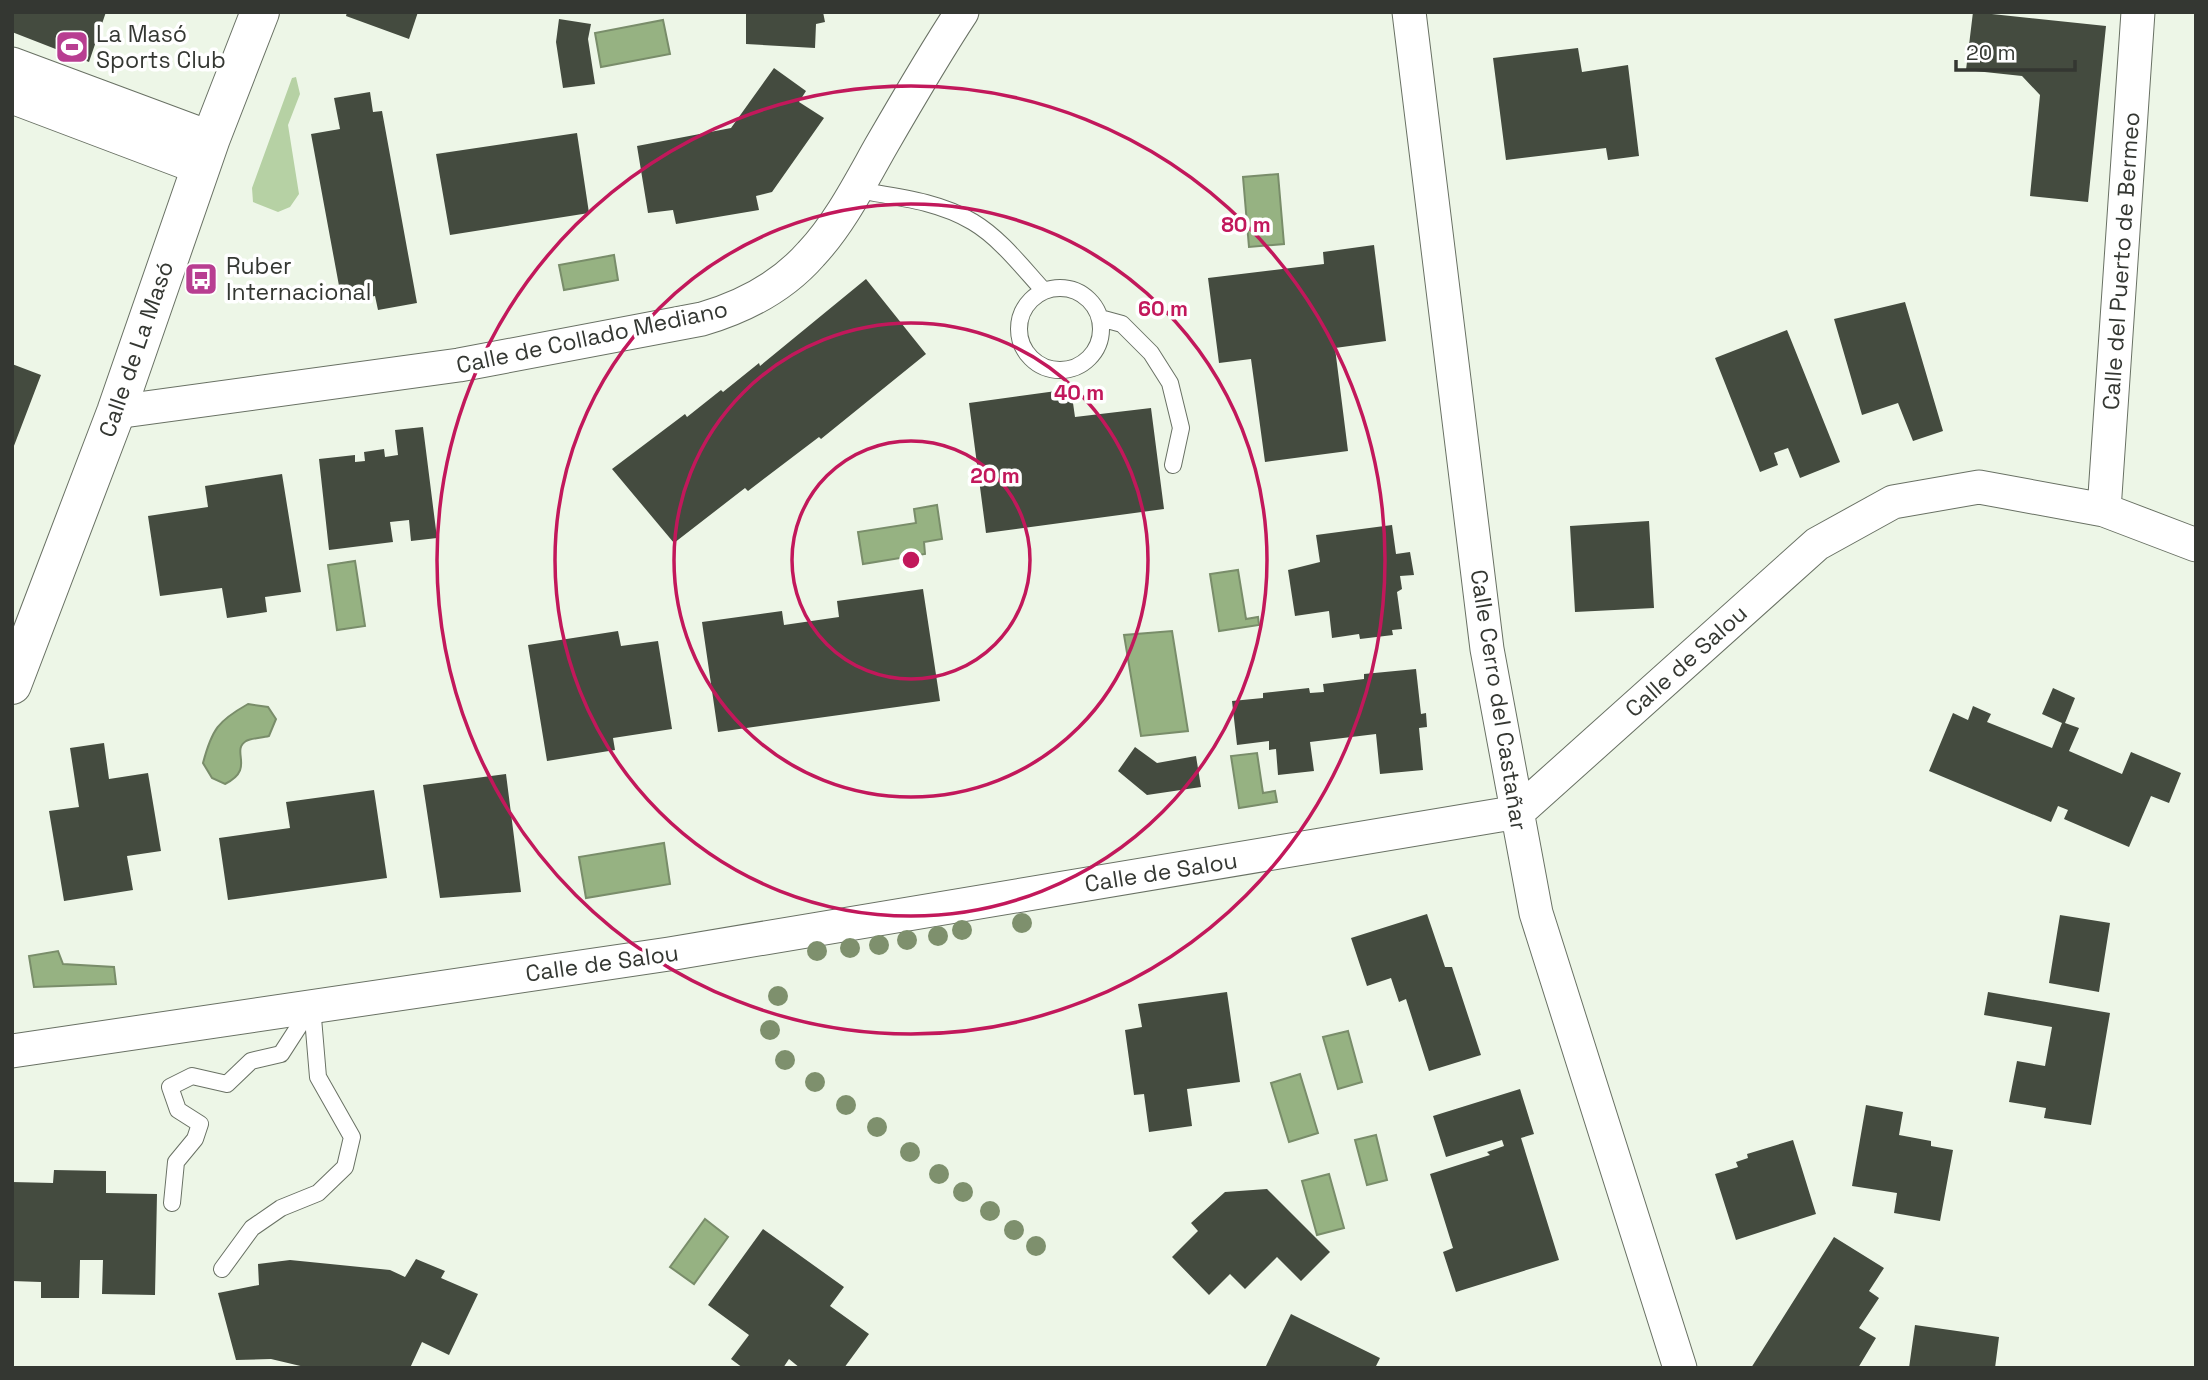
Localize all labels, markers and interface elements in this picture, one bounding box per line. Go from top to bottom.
place label: La Masó Sports Club [96,19,226,75]
sports icon: La Masó Sports Club [53,28,91,66]
scale bar [1956,28,2075,72]
text: 20 m [1966,39,2016,66]
street label: Calle del Puerto de Bermeo [2096,111,2146,411]
text: 80 m [1221,211,1271,238]
place label: Ruber Internacional [226,251,371,307]
street label: Calle de La Masó [92,257,180,441]
bus stop icon: Ruber Internacional [182,260,220,298]
street label: Calle de Collado Mediano [454,294,730,380]
text: 60 m [1138,295,1188,322]
text: 40 m [1054,379,1104,406]
text: 20 m [970,462,1020,489]
centre of rings [899,548,923,572]
street label: Calle Cerro del Castañar [1464,567,1534,833]
street label: Calle de Salou [1619,598,1753,724]
street label: Calle de Salou [1082,845,1240,899]
street label: Calle de Salou [523,937,681,989]

